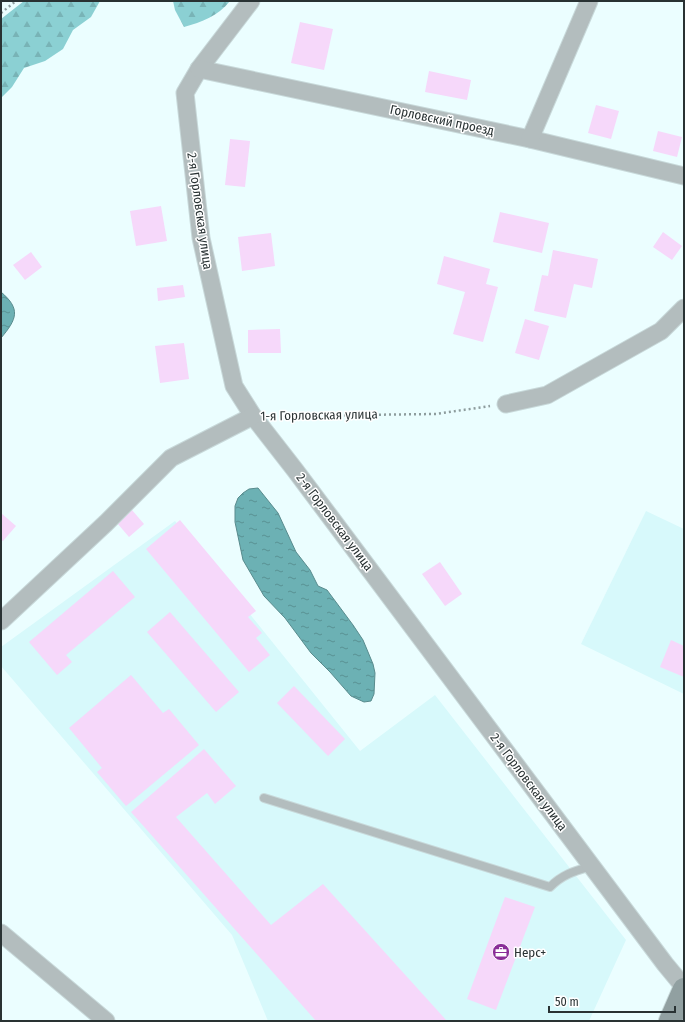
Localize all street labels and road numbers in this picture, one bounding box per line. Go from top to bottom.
street label: Горловский проезд [389,102,496,138]
street label: 2-я Горловская улица [184,151,216,271]
street label: 1-я Горловская улица [260,406,378,424]
street label: 2-я Горловская улица [293,470,377,574]
street label: 2-я Горловская улица [487,730,571,834]

